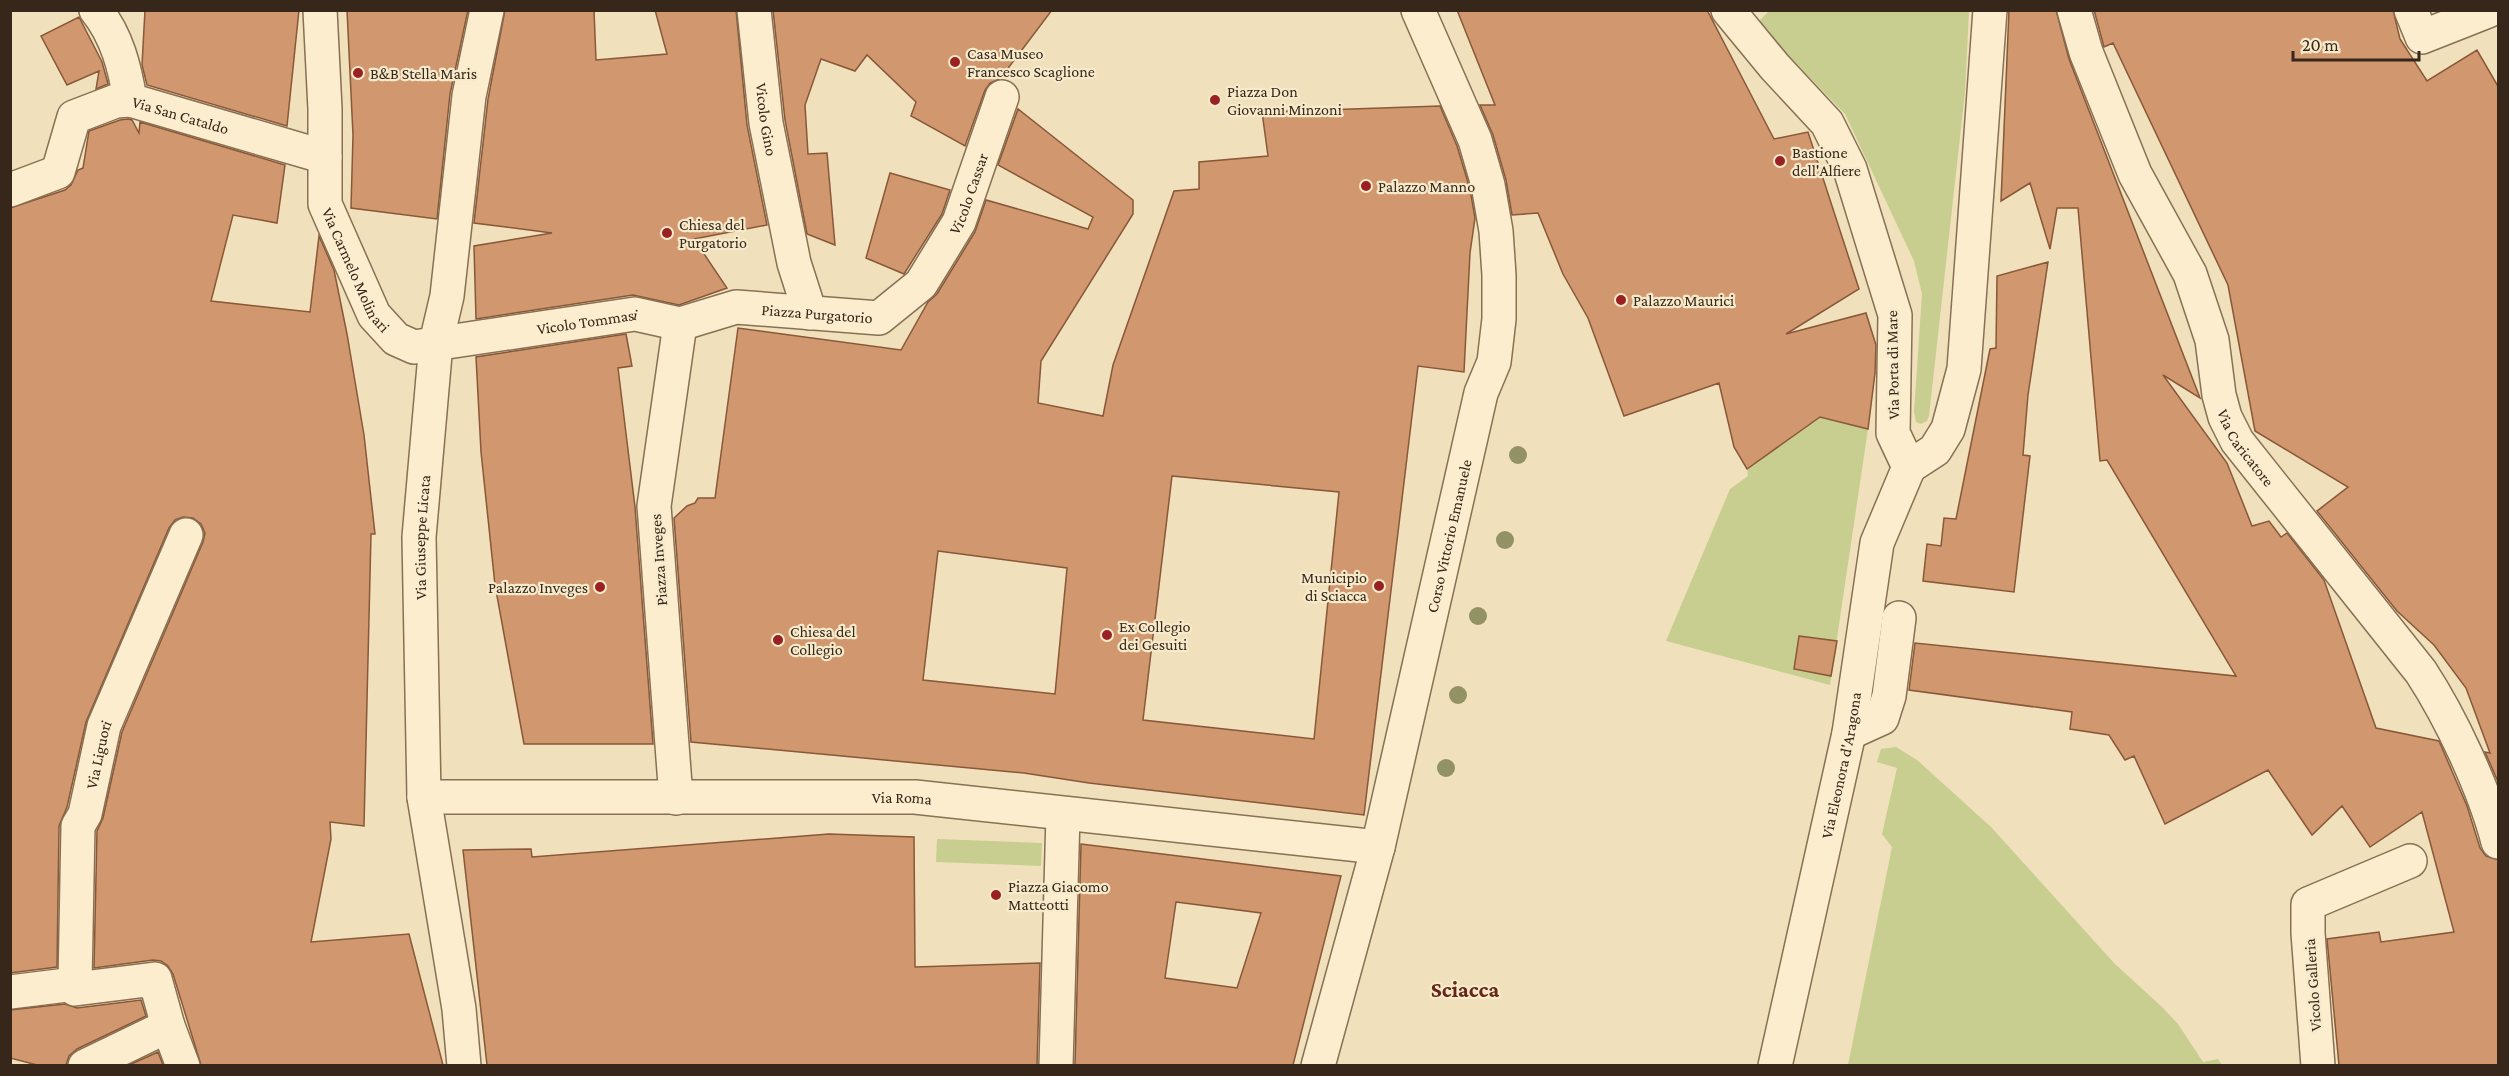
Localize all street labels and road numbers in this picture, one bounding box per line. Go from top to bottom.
street label: Vicolo Gino [753,82,780,157]
street label: Via San Cataldo [130,93,231,137]
street label: Vicolo Cassar [946,150,991,237]
street label: Via Carmelo Molinari [319,205,393,336]
street label: Piazza Purgatorio [761,301,873,326]
street label: Vicolo Tommasi [536,306,640,338]
street label: Via Porta di Mare [1883,310,1902,420]
street label: Via Caricatore [2214,407,2277,490]
street label: Corso Vittorio Emanuele [1423,458,1475,614]
street label: Via Giuseppe Licata [411,473,433,600]
street label: Piazza Inveges [647,513,671,607]
street label: Via Eleonora d'Aragona [1818,690,1864,840]
street label: Via Liguori [83,718,115,790]
street label: Via Roma [872,789,934,808]
street label: Vicolo Galleria [2301,937,2324,1032]

